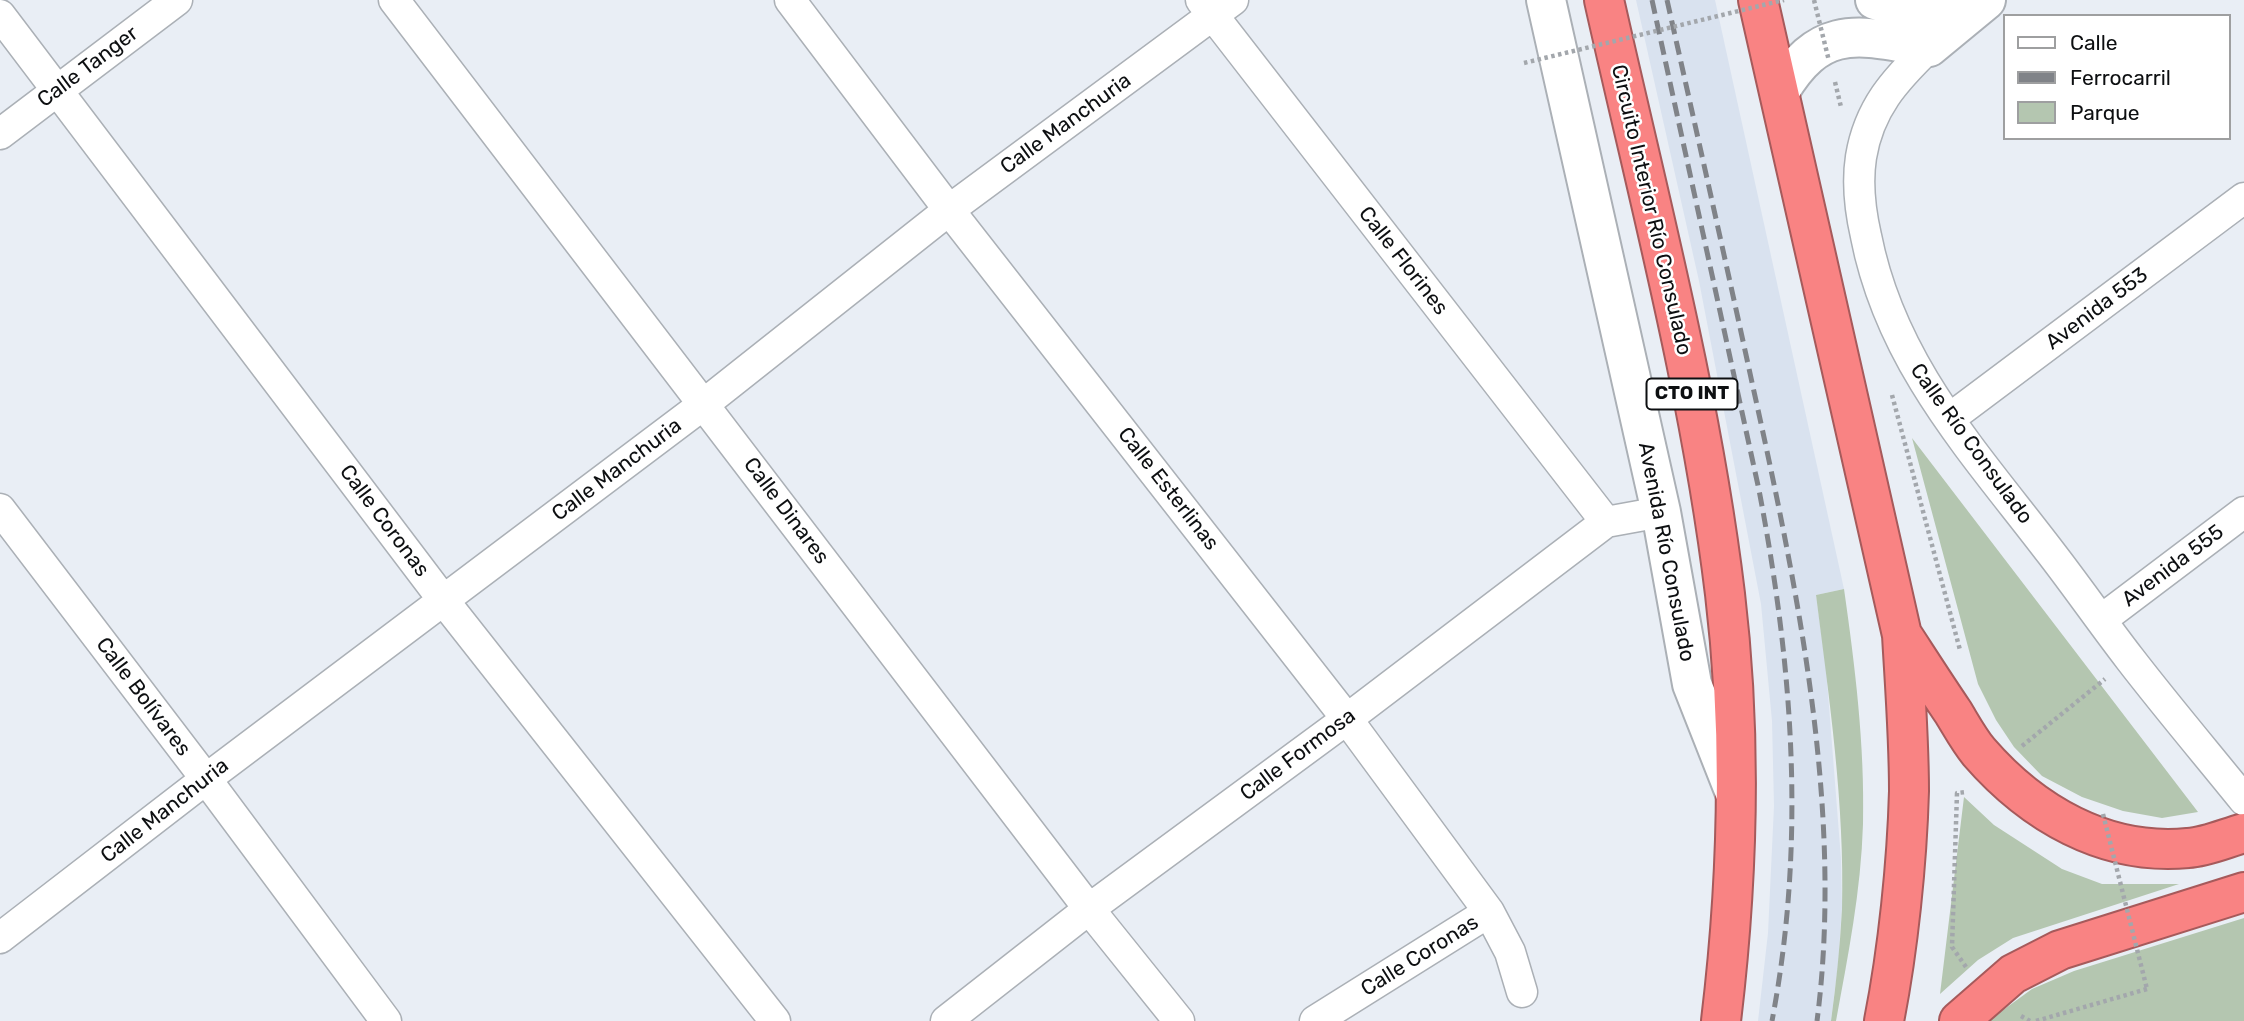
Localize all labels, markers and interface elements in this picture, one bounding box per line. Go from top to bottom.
legend [2002,14,2230,140]
street label: Calle Tanger [33,21,143,113]
text: Calle [2070,30,2118,55]
street label: Circuito Interior Río Consulado [1605,62,1697,358]
text: Ferrocarril [2070,65,2171,90]
street label: Calle Manchuria [996,68,1136,180]
text: Parque [2070,100,2140,125]
street label: Calle Florines [1353,202,1453,320]
street label: Avenida 553 [2041,263,2153,355]
street label: Calle Río Consulado [1904,359,2038,529]
road number: CTO INT [1646,378,1738,410]
street label: Calle Manchuria [547,413,687,527]
street label: Calle Esterlinas [1112,422,1224,556]
street label: Avenida Río Consulado [1632,440,1700,664]
street label: Calle Dinares [738,453,834,569]
street label: Calle Coronas [334,460,434,582]
street label: Avenida 555 [2117,520,2229,612]
street label: Calle Bolívares [90,633,196,761]
street label: Calle Formosa [1235,703,1361,807]
street label: Calle Manchuria [96,753,234,869]
street label: Calle Coronas [1357,910,1483,1002]

